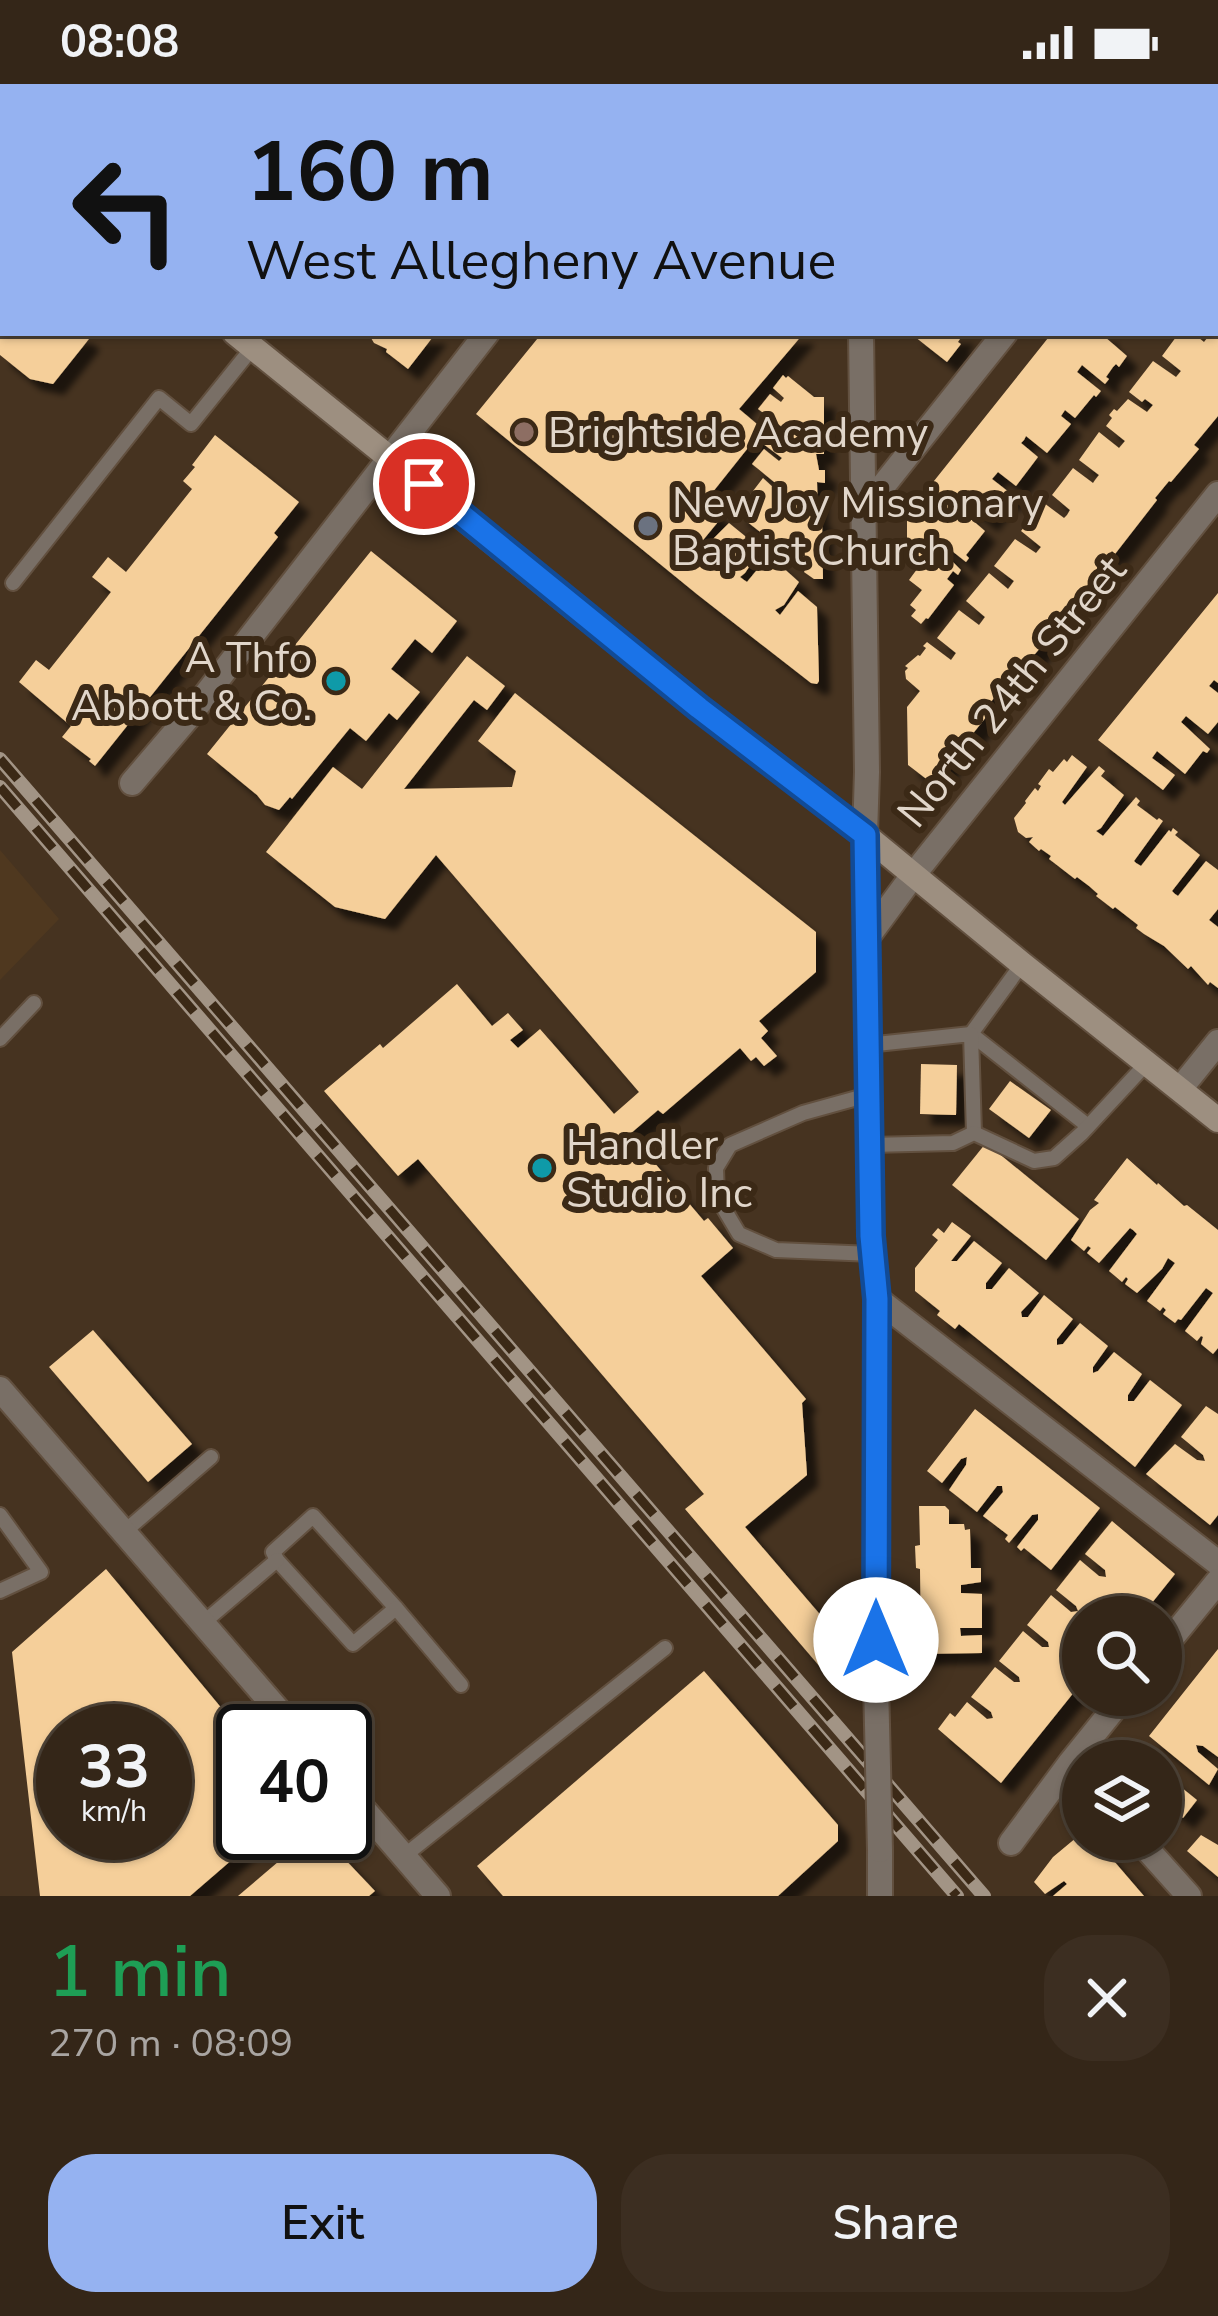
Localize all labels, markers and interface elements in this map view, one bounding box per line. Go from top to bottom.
text: 08:08 [60,12,179,73]
text: 160 m [246,115,494,230]
icon: left [48,132,204,288]
text: West Allegheny Avenue [246,224,836,298]
place label: Brightside Academy [548,405,928,462]
marker: Brightside Academy [511,419,537,445]
pin [373,433,475,535]
icon: arrive [391,451,457,517]
place label: New Joy Missionary Baptist Church [672,475,1044,580]
marker: New Joy Missionary Baptist Church [635,513,661,539]
street label: North 24th Street [885,544,1140,840]
place label: A Thfo Abbott & Co. [71,630,312,735]
marker: A Thfo Abbott & Co. [323,668,349,694]
place label: Handler Studio Inc [566,1117,752,1222]
marker: Handler Studio Inc [529,1155,555,1181]
position arrow [813,1577,939,1703]
map controls [1062,1596,1182,1860]
button: search [1062,1596,1182,1716]
speed limit sign: 40 [216,1704,372,1860]
text: 33 [78,1726,150,1808]
button: layers [1062,1740,1182,1860]
text: km/h [81,1791,147,1832]
text: 1 min [48,1923,231,2021]
button: close [1044,1935,1170,2061]
text: 270 m · 08:09 [48,2017,293,2070]
button: Exit [48,2154,597,2292]
button: Share [621,2154,1170,2292]

